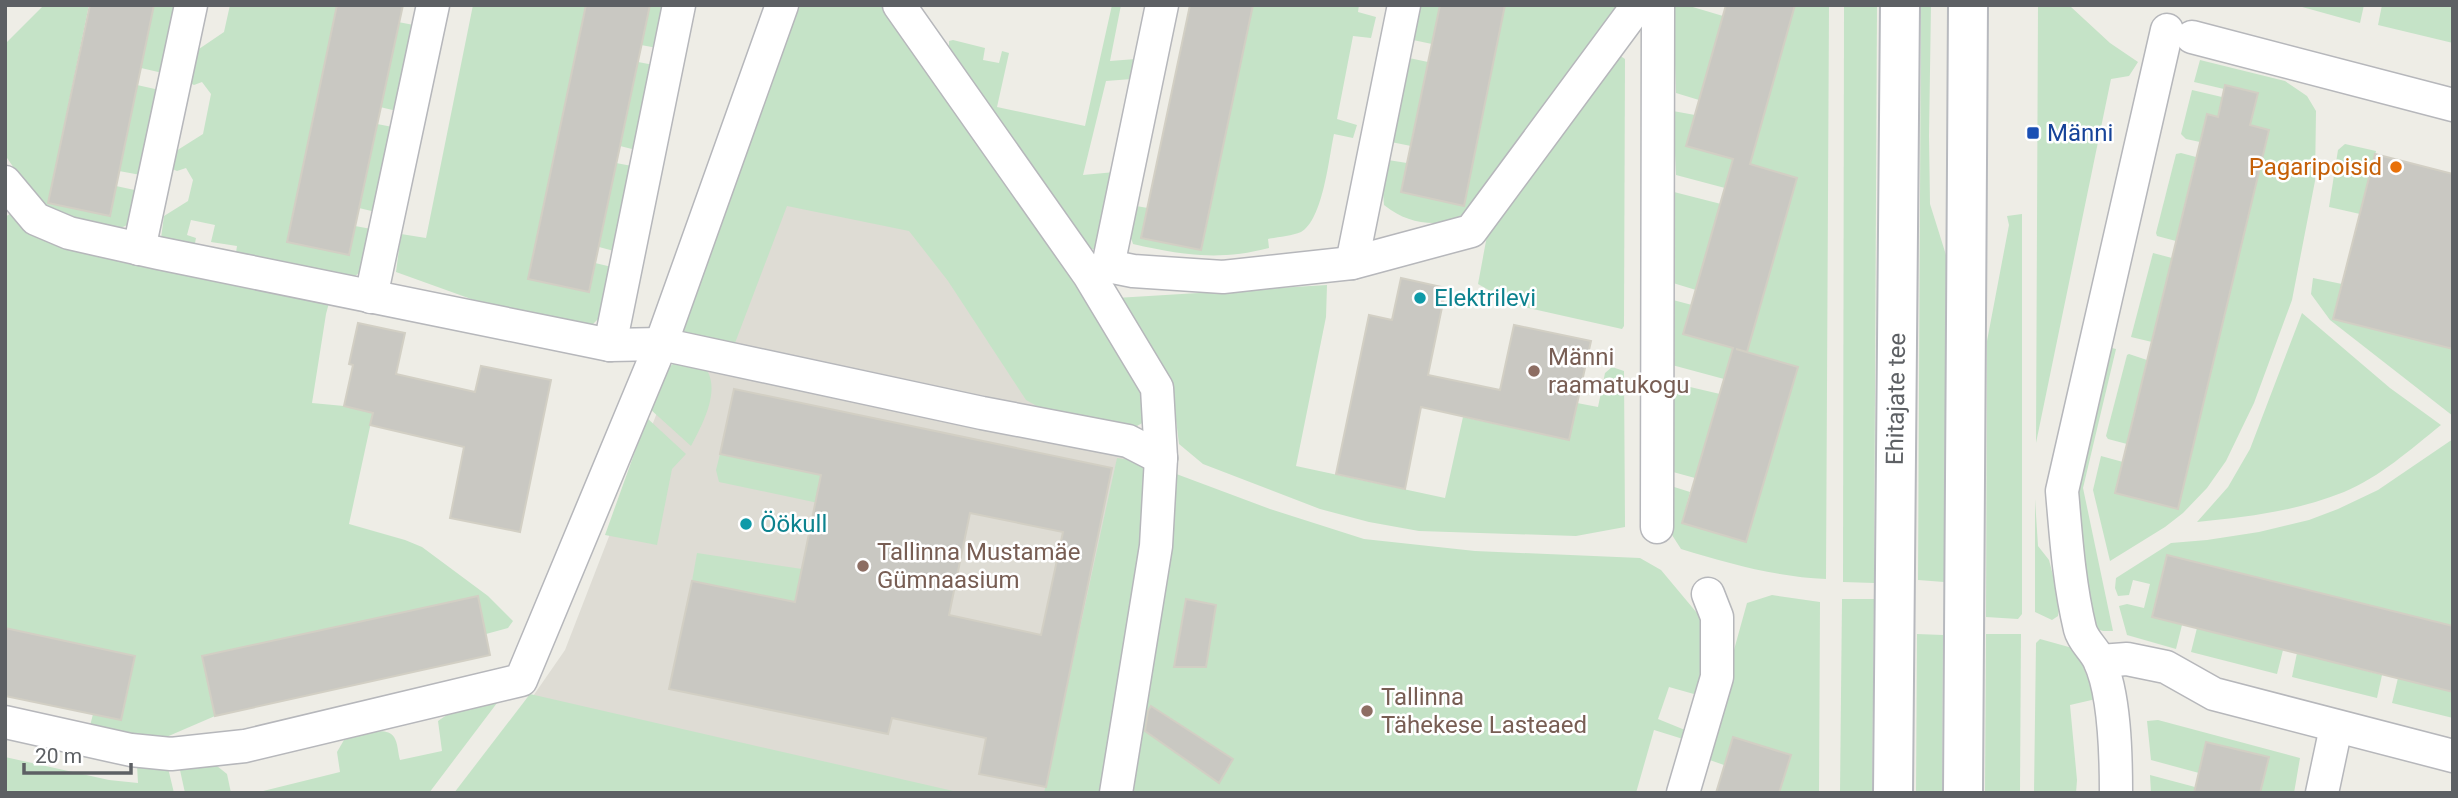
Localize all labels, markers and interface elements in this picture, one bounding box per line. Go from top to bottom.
place label: Männi [2047,119,2113,147]
marker: Männi [2025,125,2041,141]
place label: Pagaripoisid [2249,153,2382,181]
marker: Pagaripoisid [2388,159,2404,175]
place label: Elektrilevi [1434,284,1536,312]
marker: Elektrilevi [1412,290,1428,306]
street label: Ehitajate tee [1881,333,1911,465]
place label: Männi raamatukogu [1548,343,1690,399]
marker: Männi raamatukogu [1526,363,1542,379]
place label: Öökull [760,510,827,538]
marker: Öökull [738,516,754,532]
place label: Tallinna Mustamäe Gümnaasium [877,538,1080,594]
marker: Tallinna Mustamäe Gümnaasium [855,558,871,574]
place label: Tallinna Tähekese Lasteaed [1381,683,1587,739]
marker: Tallinna Tähekese Lasteaed [1359,703,1375,719]
scale bar [24,732,131,776]
text: 20 m [35,744,82,768]

